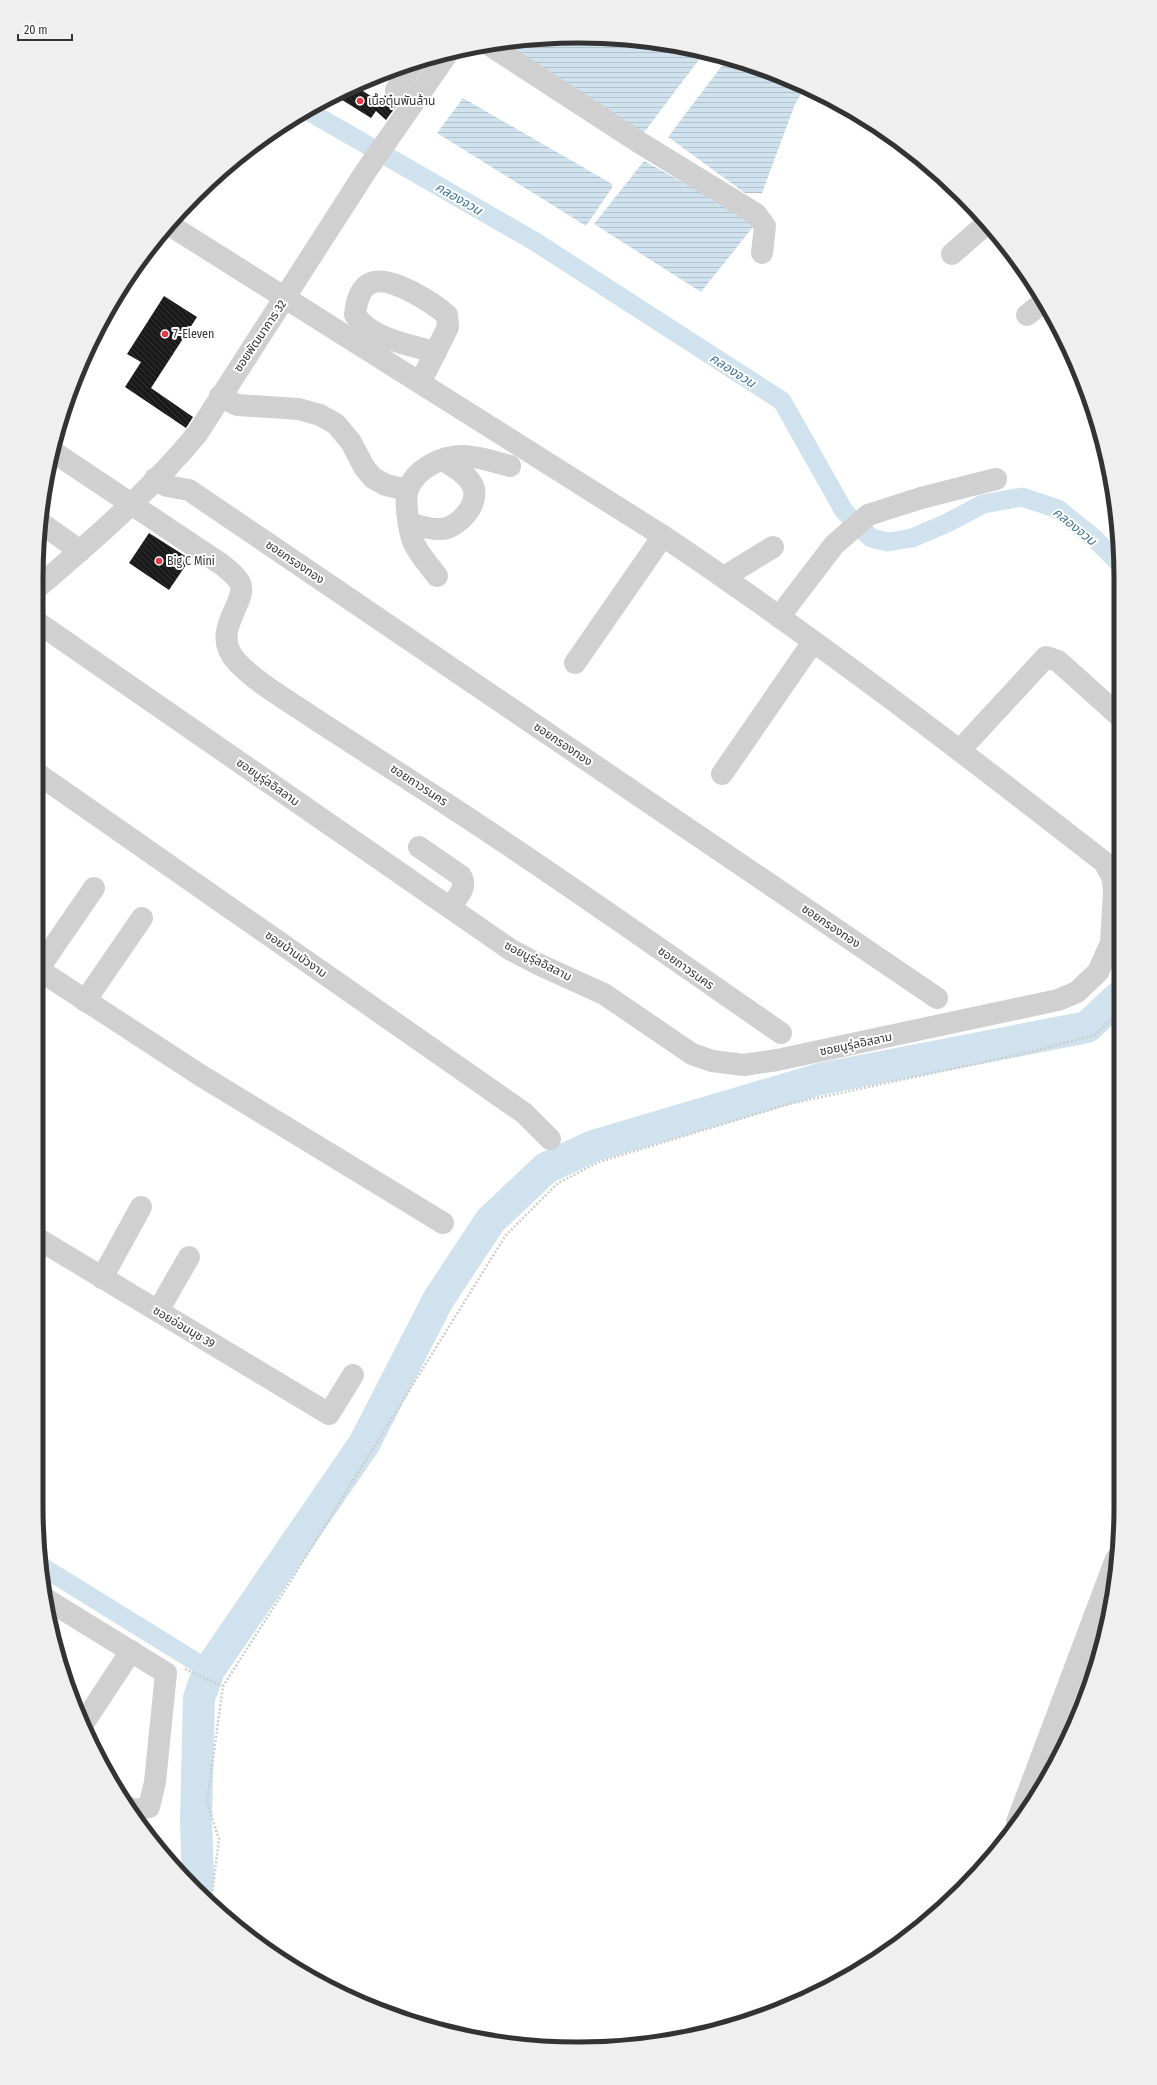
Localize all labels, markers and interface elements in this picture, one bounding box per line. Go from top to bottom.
scale bar [18,16,72,42]
text: 20 m [24,23,48,37]
place label: เนื้อตุ๋นพันล้าน [368,92,435,108]
marker: เนื้อตุ๋นพันล้าน [355,96,365,106]
water label: คลองจวน [433,179,486,218]
street label: ซอยพัฒนาการ 32 [231,297,289,375]
place label: 7-Eleven [173,327,214,341]
marker: 7-Eleven [160,329,170,339]
water label: คลองจวน [707,350,759,391]
water label: คลองจวน [1050,504,1100,549]
street label: ซอยกรองทอง [263,537,327,587]
place label: Big C Mini [167,554,215,568]
marker: Big C Mini [154,556,164,566]
street label: ซอยกรองทอง [531,719,595,769]
street label: ซอยนูรุ่ลอิสลาม [234,755,302,809]
street label: ซอยถาวรนคร [388,761,450,809]
street label: ซอยกรองทอง [799,901,863,951]
street label: ซอยบ้านบัวงาม [262,928,330,980]
street label: ซอยนูรุ่ลอิสลาม [502,938,574,984]
street label: ซอยถาวรนคร [655,944,717,992]
street label: ซอยนูรุ่ลอิสลาม [819,1030,893,1058]
street label: ซอยอ่อนนุช 39 [151,1303,218,1351]

